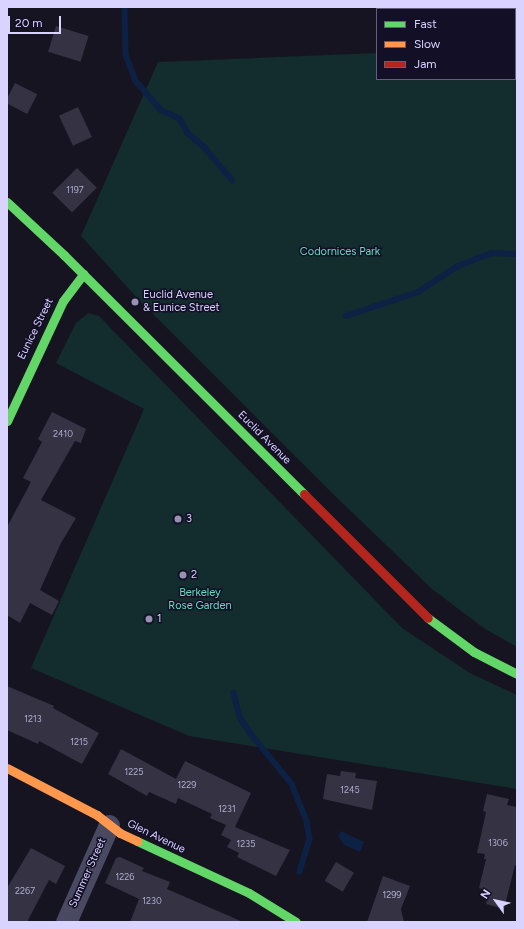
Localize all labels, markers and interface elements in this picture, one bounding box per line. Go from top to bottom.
scale bar [10,8,63,34]
legend [376,8,516,80]
text: 20 m [15,16,43,30]
text: Fast [414,17,437,31]
text: Slow [414,37,440,51]
text: Jam [414,57,437,71]
house number: 1197 [66,185,84,195]
park label: Codornices Park [300,245,380,259]
place label: Euclid Avenue & Eunice Street [143,289,220,315]
street label: Eunice Street [15,296,57,362]
marker: Euclid Avenue & Eunice Street [130,297,140,307]
street label: Euclid Avenue [235,409,293,467]
house number: 2410 [53,429,73,439]
place label: 3 [186,512,192,526]
marker: 3 [173,514,183,524]
place label: 2 [191,568,197,582]
marker: 2 [178,570,188,580]
park label: Berkeley Rose Garden [168,587,232,613]
place label: 1 [157,612,162,626]
marker: 1 [144,614,154,624]
house number: 1213 [24,714,42,724]
house number: 1215 [70,737,88,747]
house number: 1225 [125,767,143,777]
house number: 1229 [178,780,196,790]
house number: 1245 [340,785,360,795]
house number: 1231 [218,804,236,814]
street label: Glen Avenue [125,817,187,857]
street label: Summer Street [67,836,109,910]
house number: 1306 [488,838,508,848]
house number: 1235 [237,839,255,849]
house number: 1226 [116,872,134,882]
north arrow [476,881,516,921]
house number: 2267 [15,886,35,896]
text: N [478,887,493,901]
house number: 1299 [383,890,401,900]
house number: 1230 [142,896,162,906]

